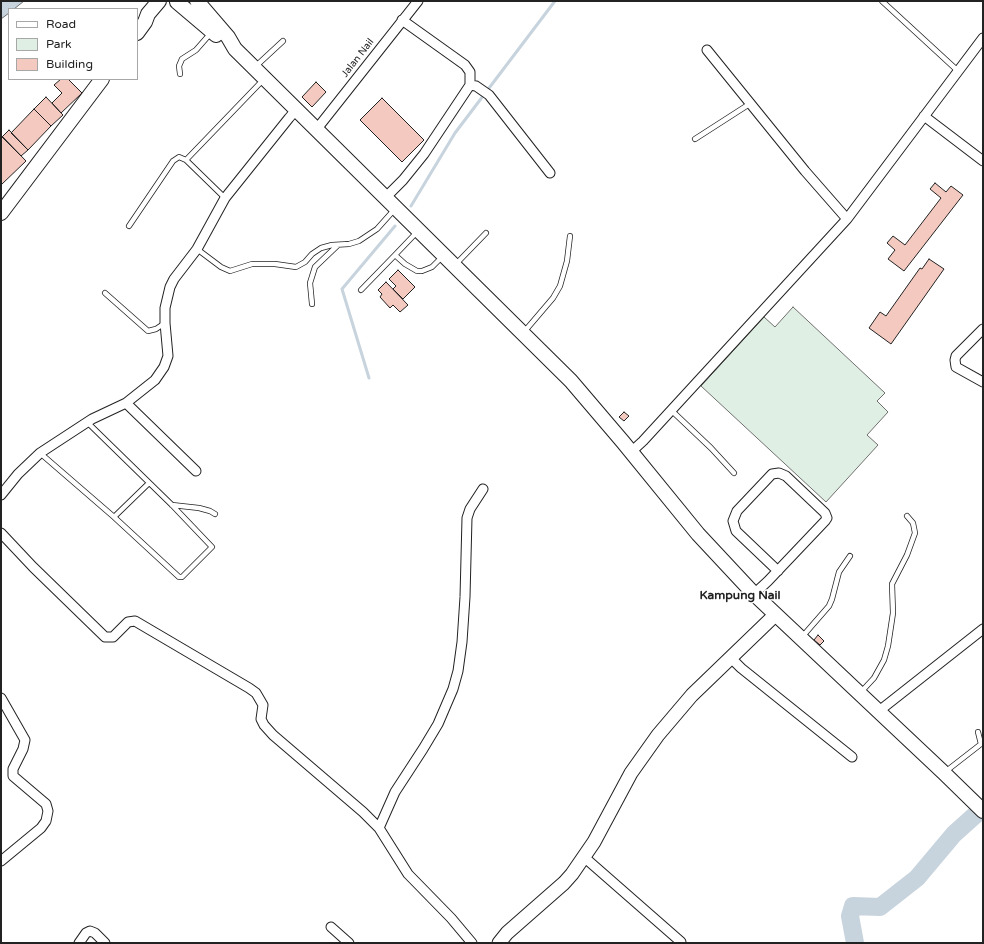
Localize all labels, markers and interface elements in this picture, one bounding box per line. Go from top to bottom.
legend [8,8,138,80]
text: Road [46,17,76,31]
street label: Jalan Nail [339,36,377,80]
text: Park [46,37,72,51]
text: Building [46,57,93,71]
district label: Kampung Nail [699,589,781,603]

